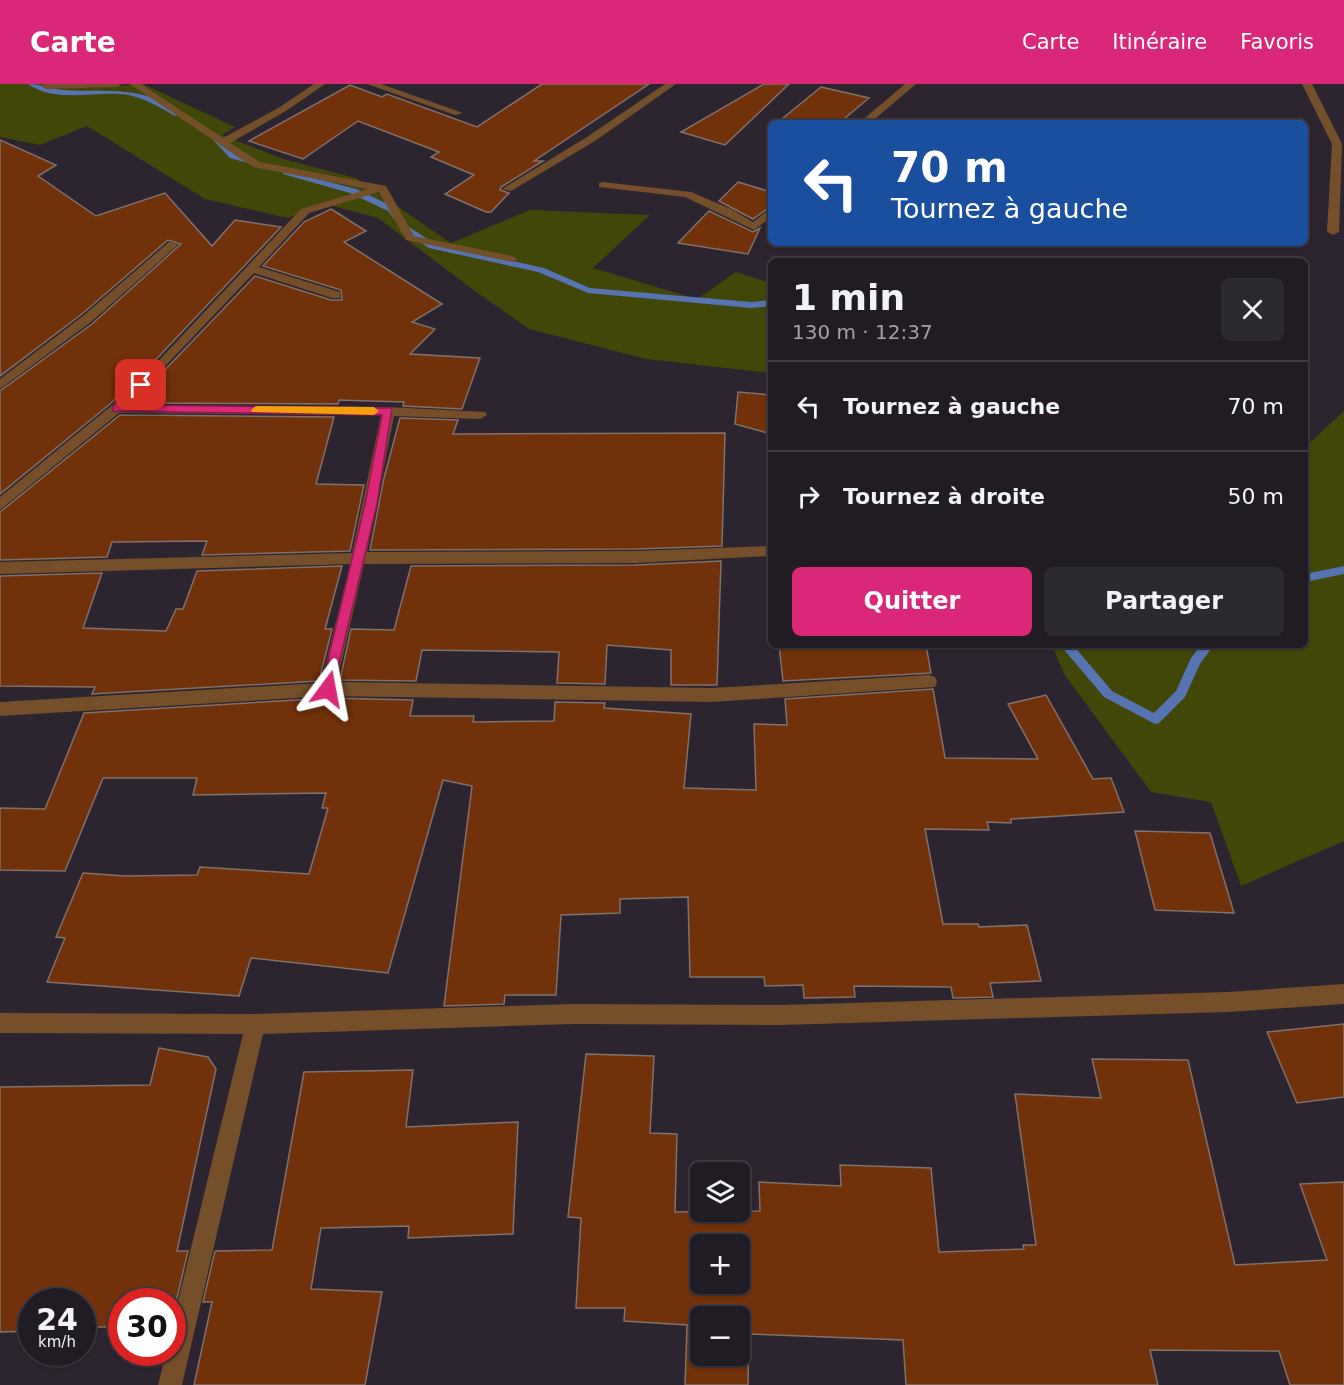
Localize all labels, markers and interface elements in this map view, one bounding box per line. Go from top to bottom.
text: Carte [30,26,116,59]
text: Carte [1022,30,1079,54]
text: Itinéraire [1112,30,1207,54]
text: Favoris [1240,30,1314,54]
text: 70 m [891,143,1008,192]
icon: left [792,144,870,222]
text: Tournez à gauche [891,193,1128,224]
text: 1 min [792,277,905,318]
button: close [1221,278,1284,341]
text: 130 m · 12:37 [792,320,933,344]
pin [115,359,166,410]
icon: arrive [124,368,157,401]
icon: left [792,390,825,423]
text: Tournez à gauche [843,394,1060,419]
text: 70 m [1228,394,1284,419]
icon: right [792,480,825,513]
text: Tournez à droite [843,484,1045,509]
text: 50 m [1228,484,1284,509]
button: Quitter [792,567,1032,636]
button: Partager [1044,567,1284,636]
position arrow [296,657,360,721]
map controls [690,1162,750,1366]
button: layers [690,1162,750,1222]
button: + [690,1234,750,1294]
speed limit sign: 30 [108,1288,186,1366]
text: 24 [36,1302,78,1337]
button: − [690,1306,750,1366]
text: km/h [38,1333,76,1351]

